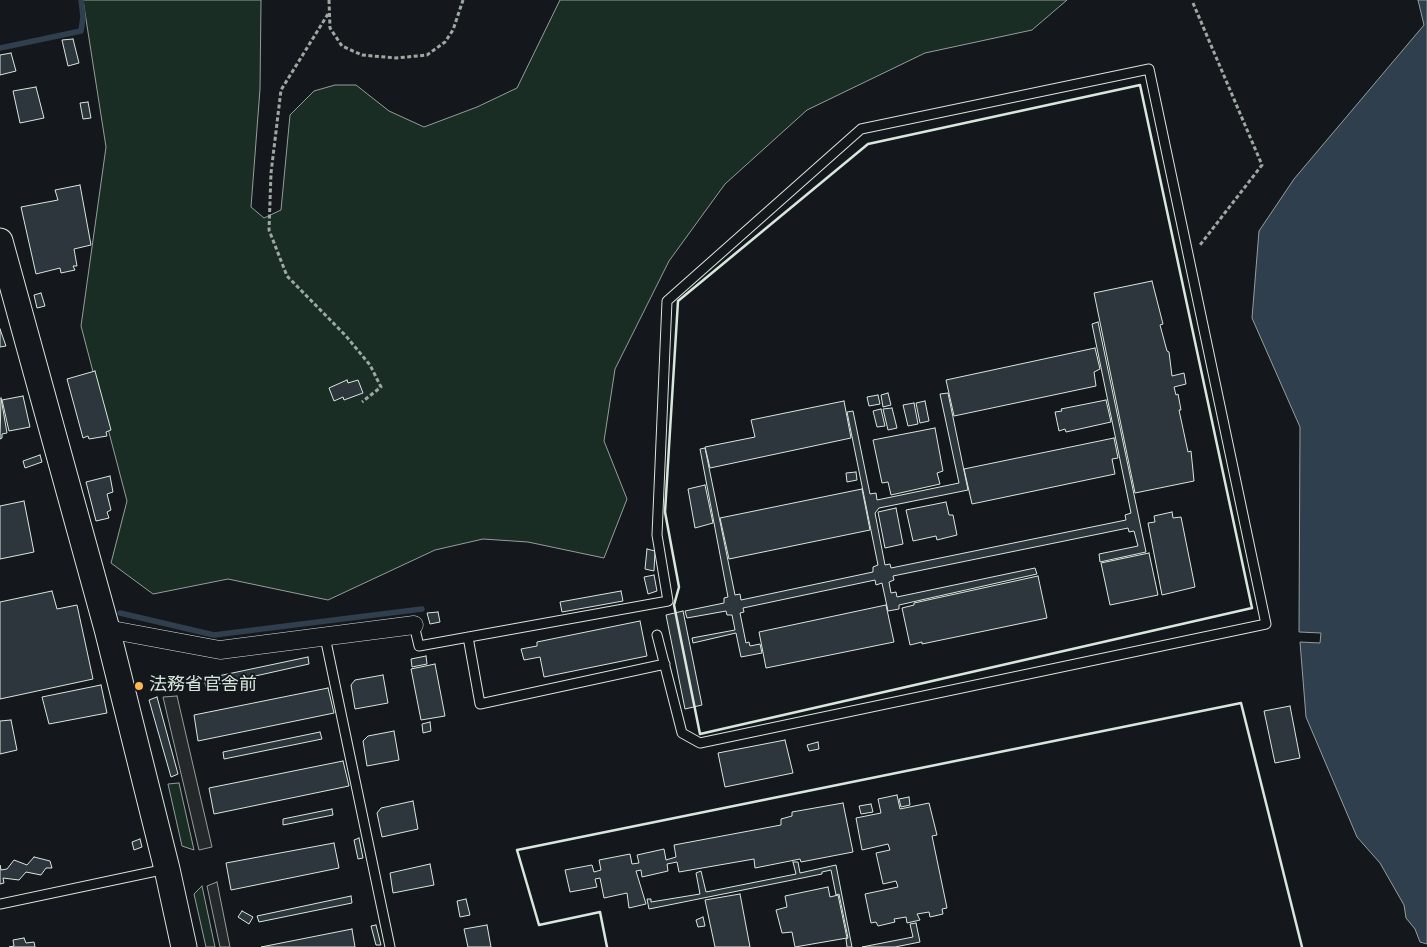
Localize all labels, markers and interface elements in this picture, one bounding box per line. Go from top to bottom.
place label: 法務省官舎前 [149,675,257,697]
marker: 法務省官舎前 [133,680,145,692]

